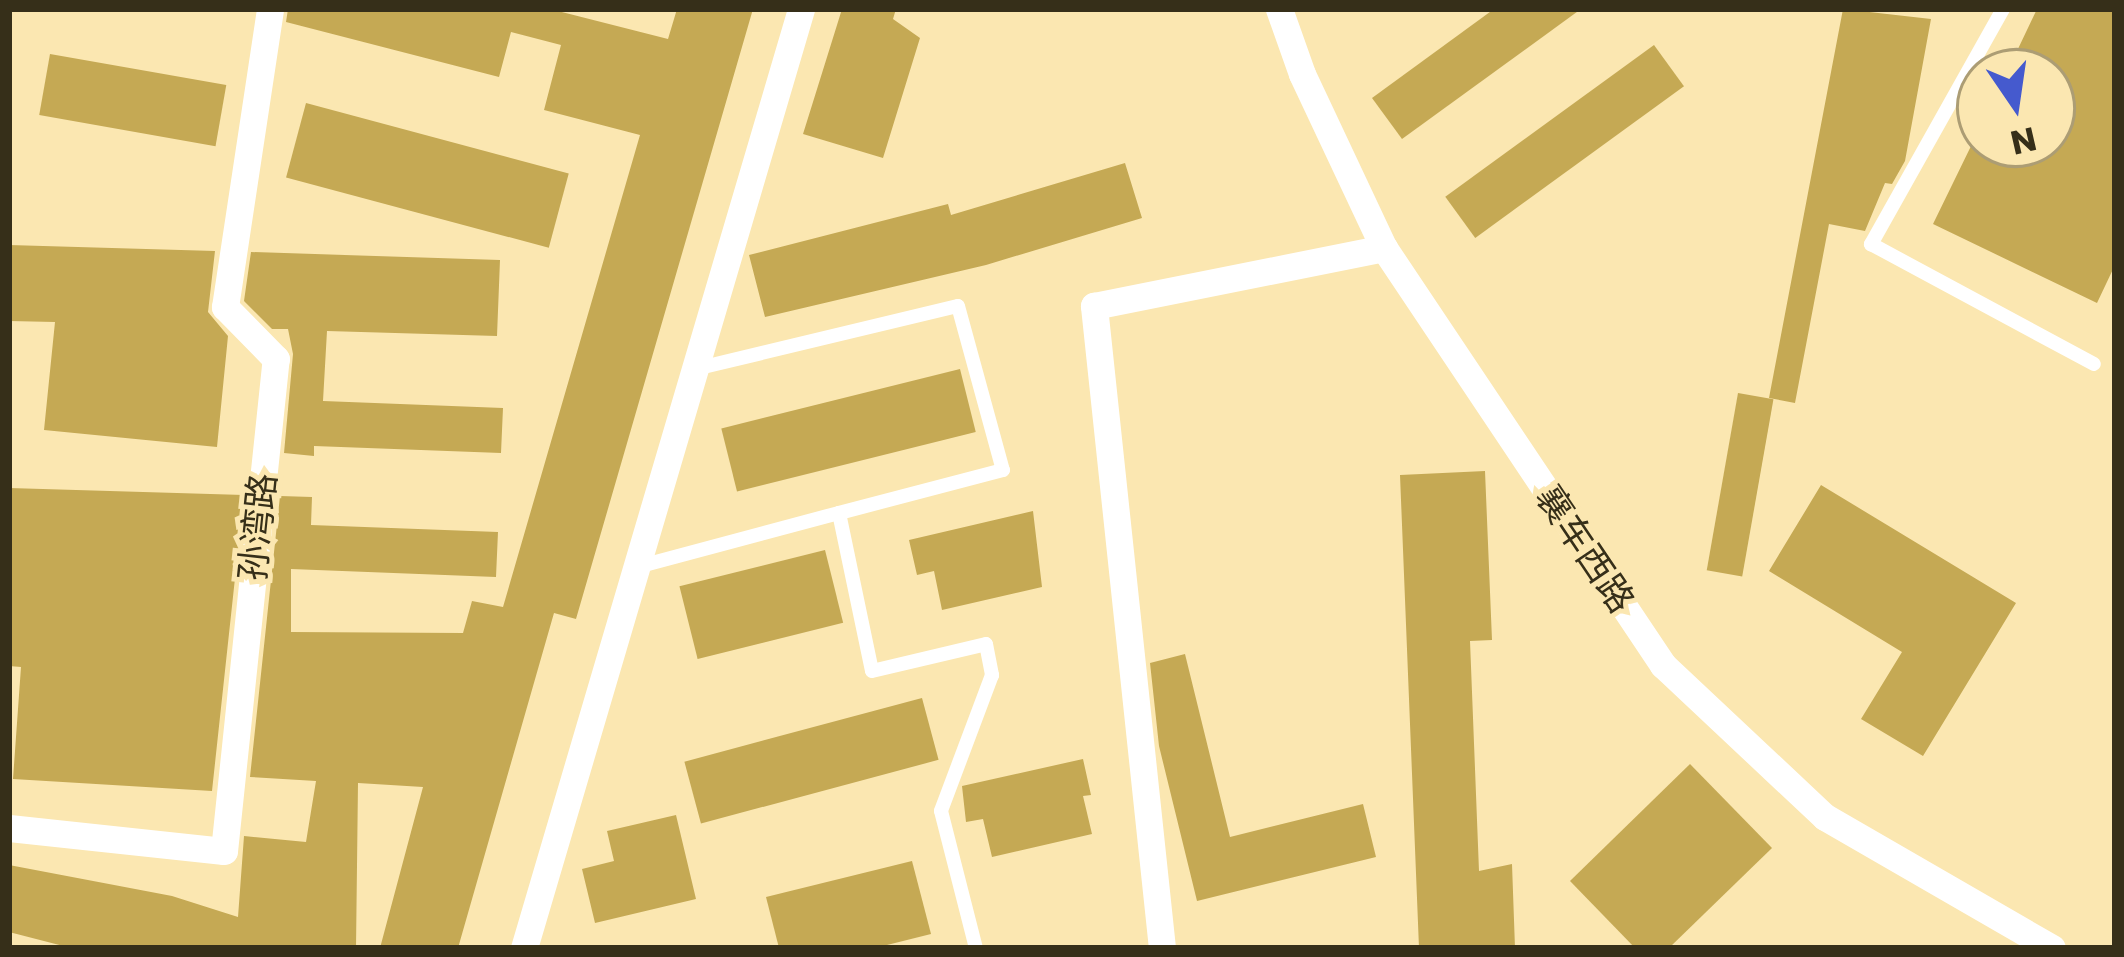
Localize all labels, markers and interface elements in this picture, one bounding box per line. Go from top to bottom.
north arrow [1956,48,2076,168]
text: N [2006,115,2041,166]
street label: 孙湾路 [231,471,285,583]
street label: 襄车西路 [1527,477,1643,621]

